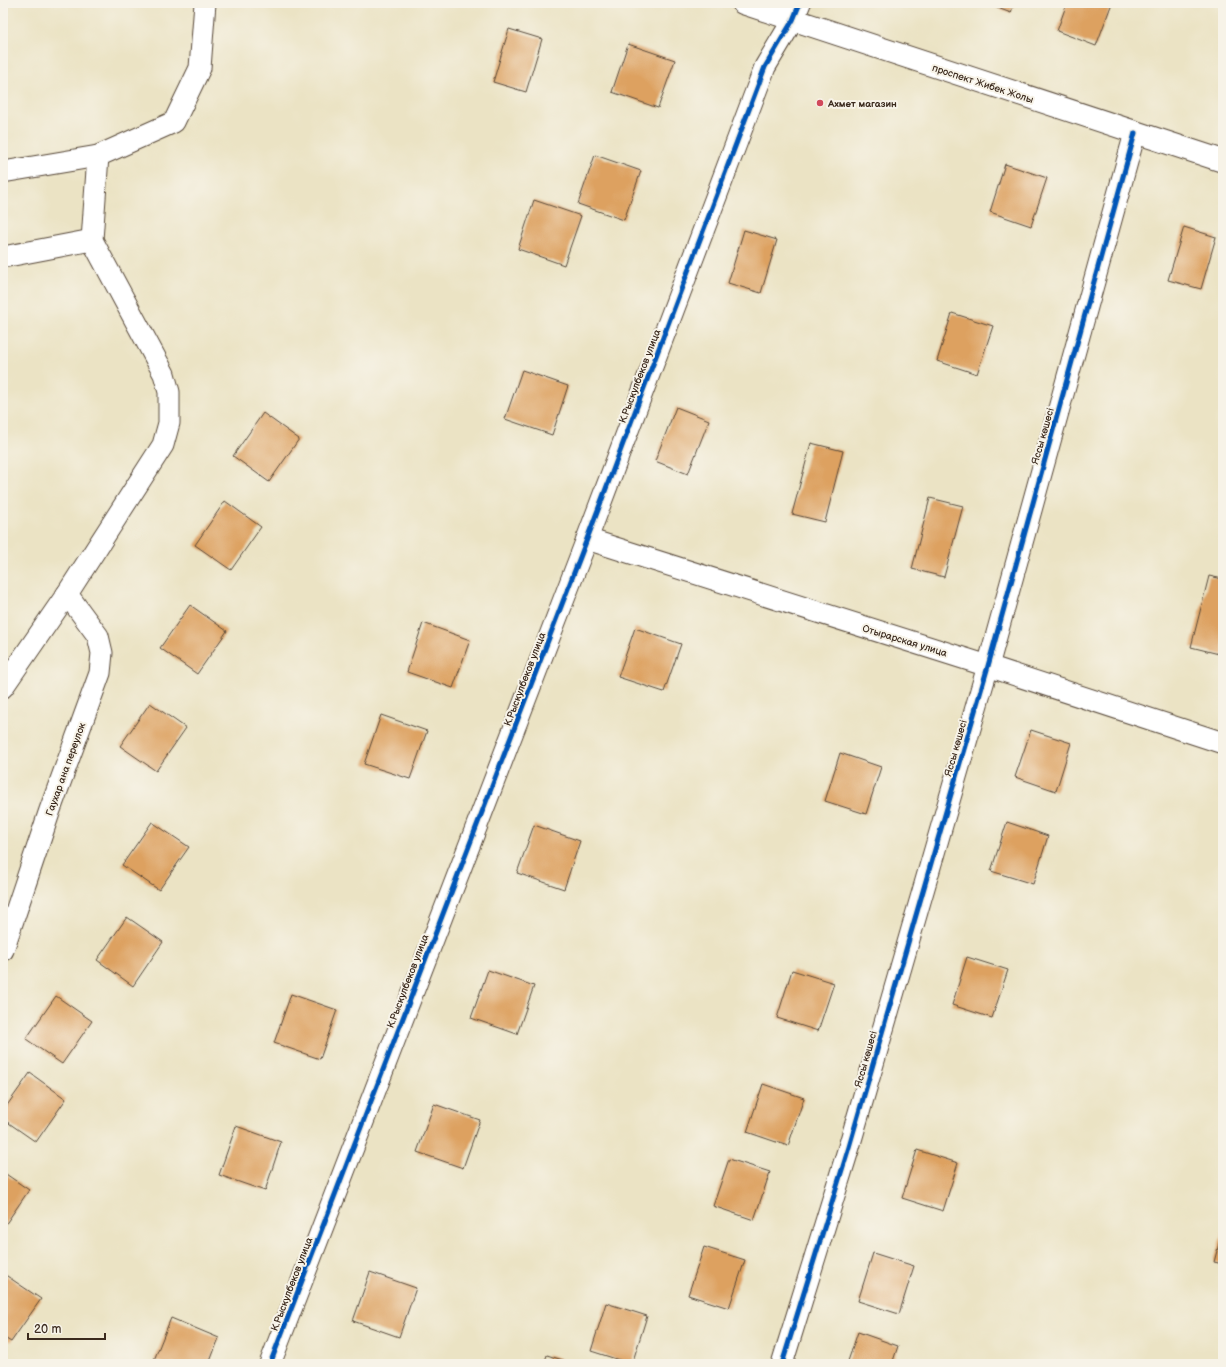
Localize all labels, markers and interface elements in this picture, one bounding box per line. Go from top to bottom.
street label: проспект Жибек Жолы [931,62,1035,106]
marker: Ахмет магазин [815,98,825,108]
place label: Ахмет магазин [827,98,897,110]
street label: К.Рыскулбеков улица [617,328,663,425]
street label: Яссы көшесі [1029,407,1057,466]
street label: Отырарская улица [861,622,949,660]
street label: К.Рыскулбеков улица [502,631,548,728]
street label: Яссы көшесі [942,719,970,778]
street label: Гаухар ана переулок [43,720,89,818]
street label: К.Рыскулбеков улица [385,933,431,1030]
street label: Яссы көшесі [852,1030,880,1089]
street label: К.Рыскулбеков улица [269,1236,315,1333]
scale bar [28,1315,105,1341]
text: 20 m [34,1322,61,1337]

